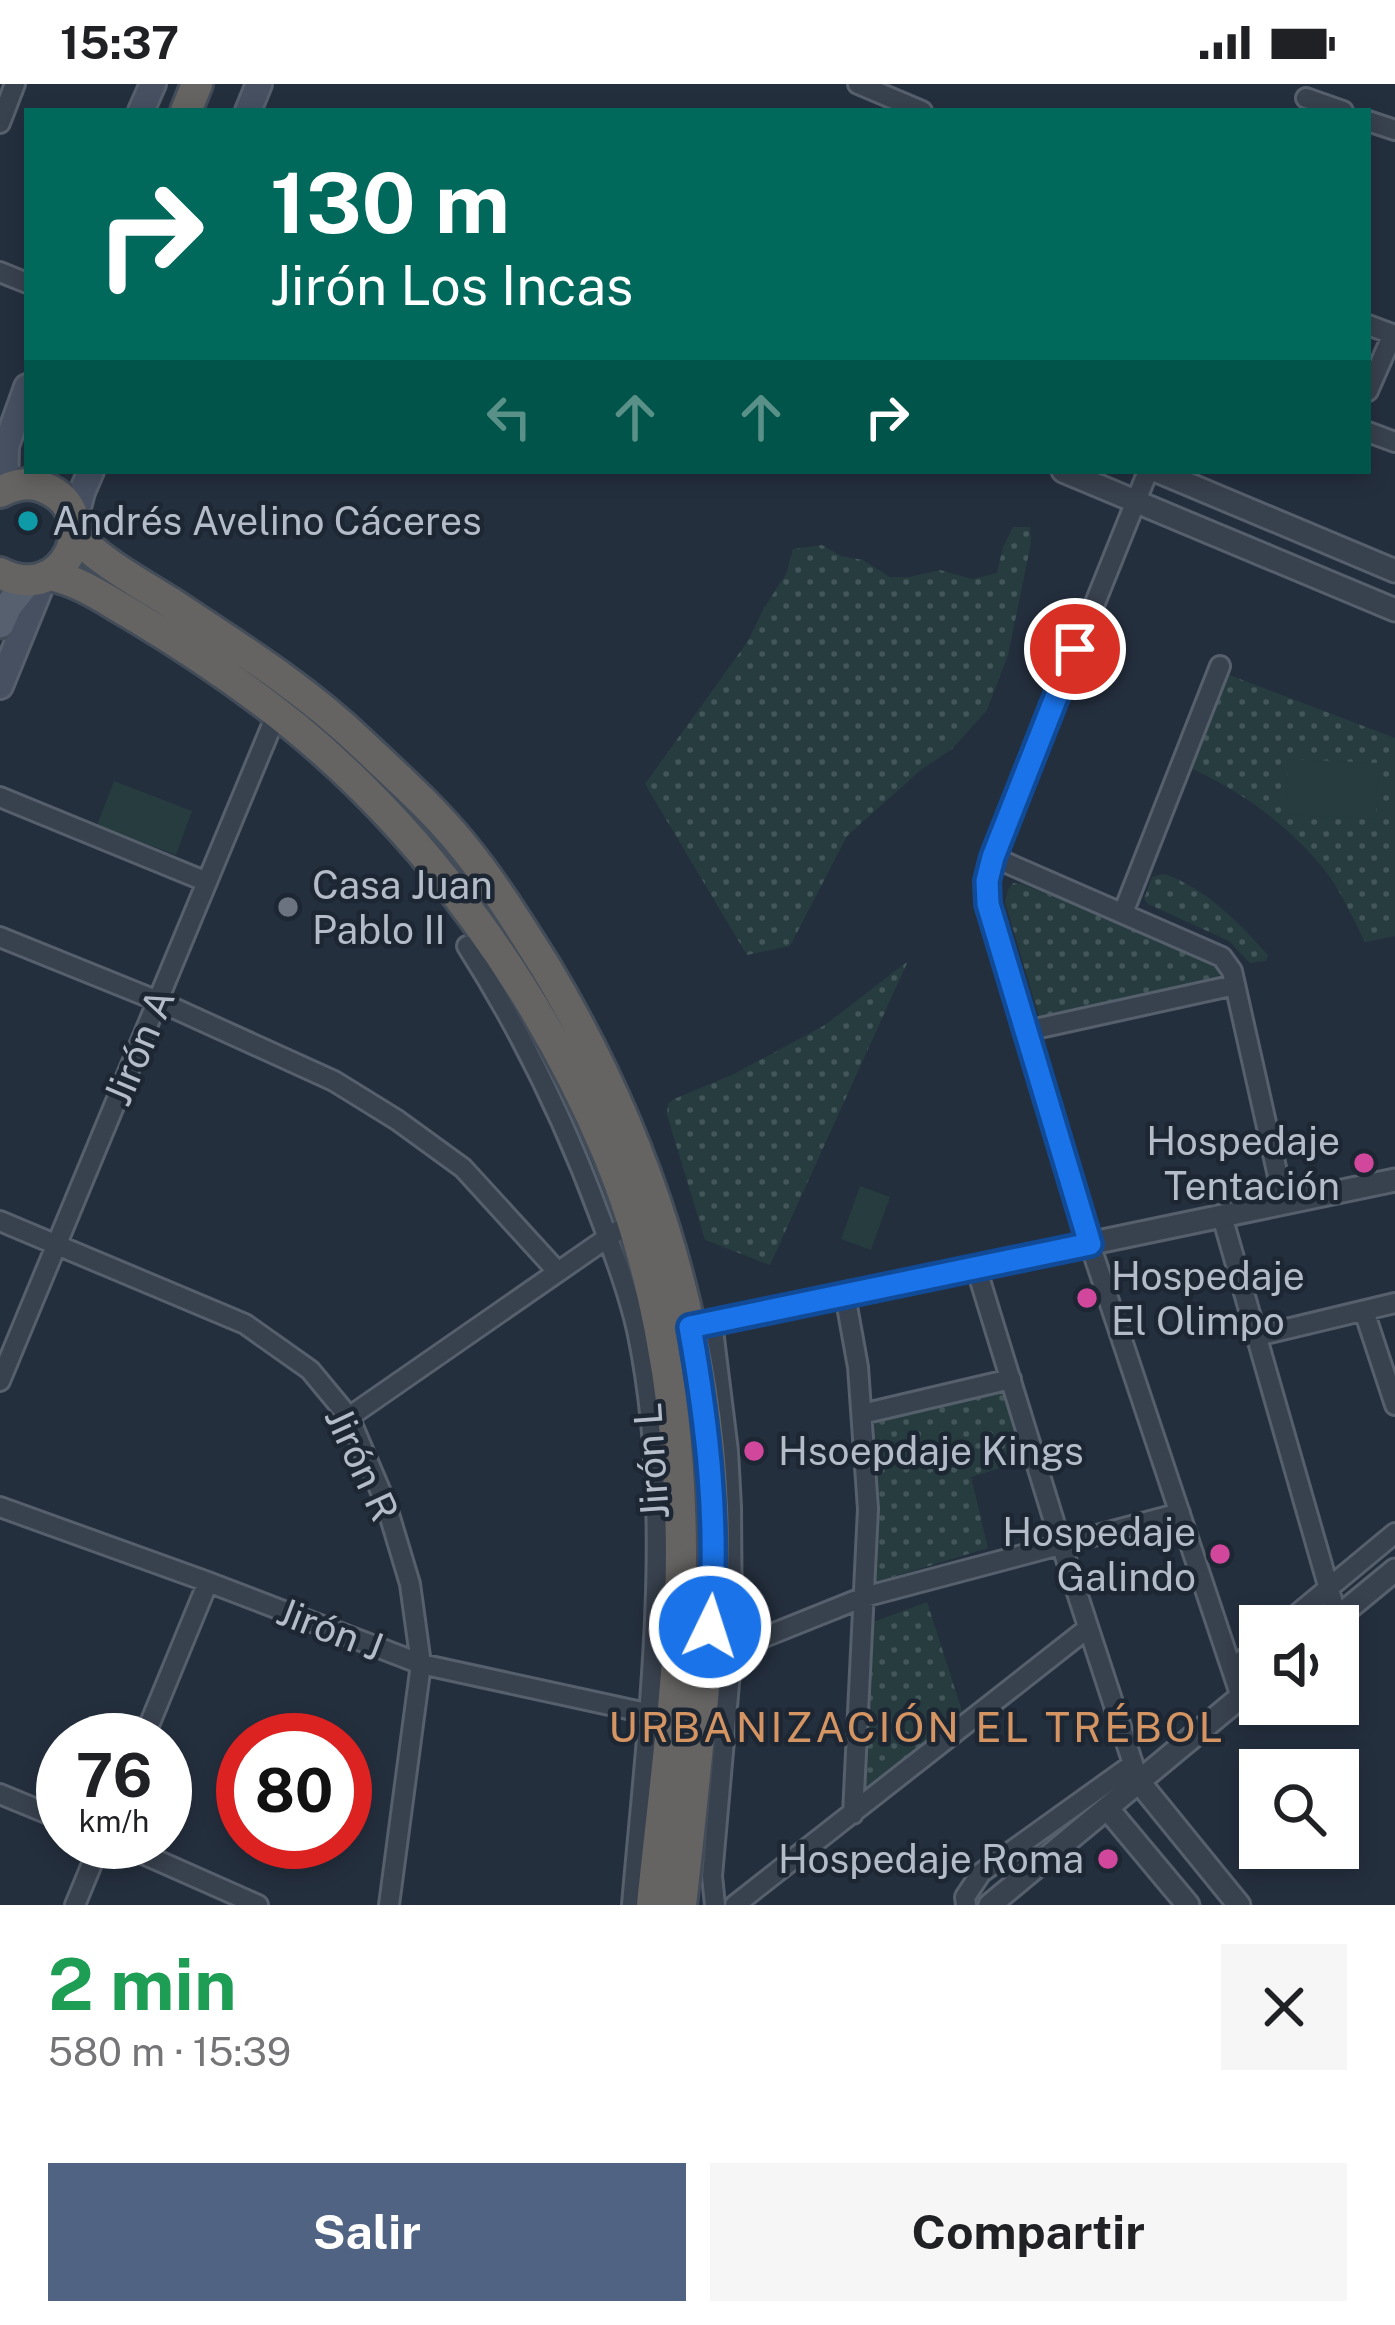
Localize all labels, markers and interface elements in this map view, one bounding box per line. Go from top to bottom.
text: 15:37 [60,16,179,69]
text: 130 m [270,153,510,252]
icon: right [72,156,228,312]
text: Jirón Los Incas [270,254,633,317]
icon: left [476,384,542,450]
icon: ahead [602,384,668,450]
icon: ahead [728,384,794,450]
icon: right [854,384,920,450]
place label: Andrés Avelino Cáceres [52,498,482,544]
marker: Andrés Avelino Cáceres [15,508,41,534]
pin [1024,598,1126,700]
icon: arrive [1042,616,1108,682]
place label: Casa Juan Pablo II [312,862,493,953]
marker: Casa Juan Pablo II [275,894,301,920]
street label: Jirón A [94,982,184,1112]
place label: Hospedaje Tentación [1146,1118,1340,1209]
marker: Hospedaje Tentación [1351,1150,1377,1176]
place label: Hospedaje El Olimpo [1111,1253,1305,1344]
marker: Hospedaje El Olimpo [1074,1285,1100,1311]
street label: Jirón R [316,1400,408,1528]
street label: Jirón L [624,1401,678,1521]
place label: Hsoepdaje Kings [778,1428,1084,1474]
marker: Hsoepdaje Kings [741,1438,767,1464]
place label: Hospedaje Galindo [1002,1509,1196,1600]
marker: Hospedaje Galindo [1207,1541,1233,1567]
position arrow [647,1564,773,1690]
street label: Jirón J [271,1588,389,1670]
map controls [1239,1605,1359,1869]
button: sound [1239,1605,1359,1725]
district label: URBANIZACIÓN EL TRÉBOL [608,1702,1226,1751]
speed limit sign: 80 [216,1713,372,1869]
text: 76 [76,1740,152,1811]
button: search [1239,1749,1359,1869]
text: km/h [79,1803,149,1839]
place label: Hospedaje Roma [778,1836,1084,1882]
marker: Hospedaje Roma [1095,1846,1121,1872]
text: 2 min [48,1942,237,2026]
button: close [1221,1944,1347,2070]
text: 580 m · 15:39 [48,2029,291,2075]
button: Salir [48,2163,686,2301]
button: Compartir [710,2163,1347,2301]

